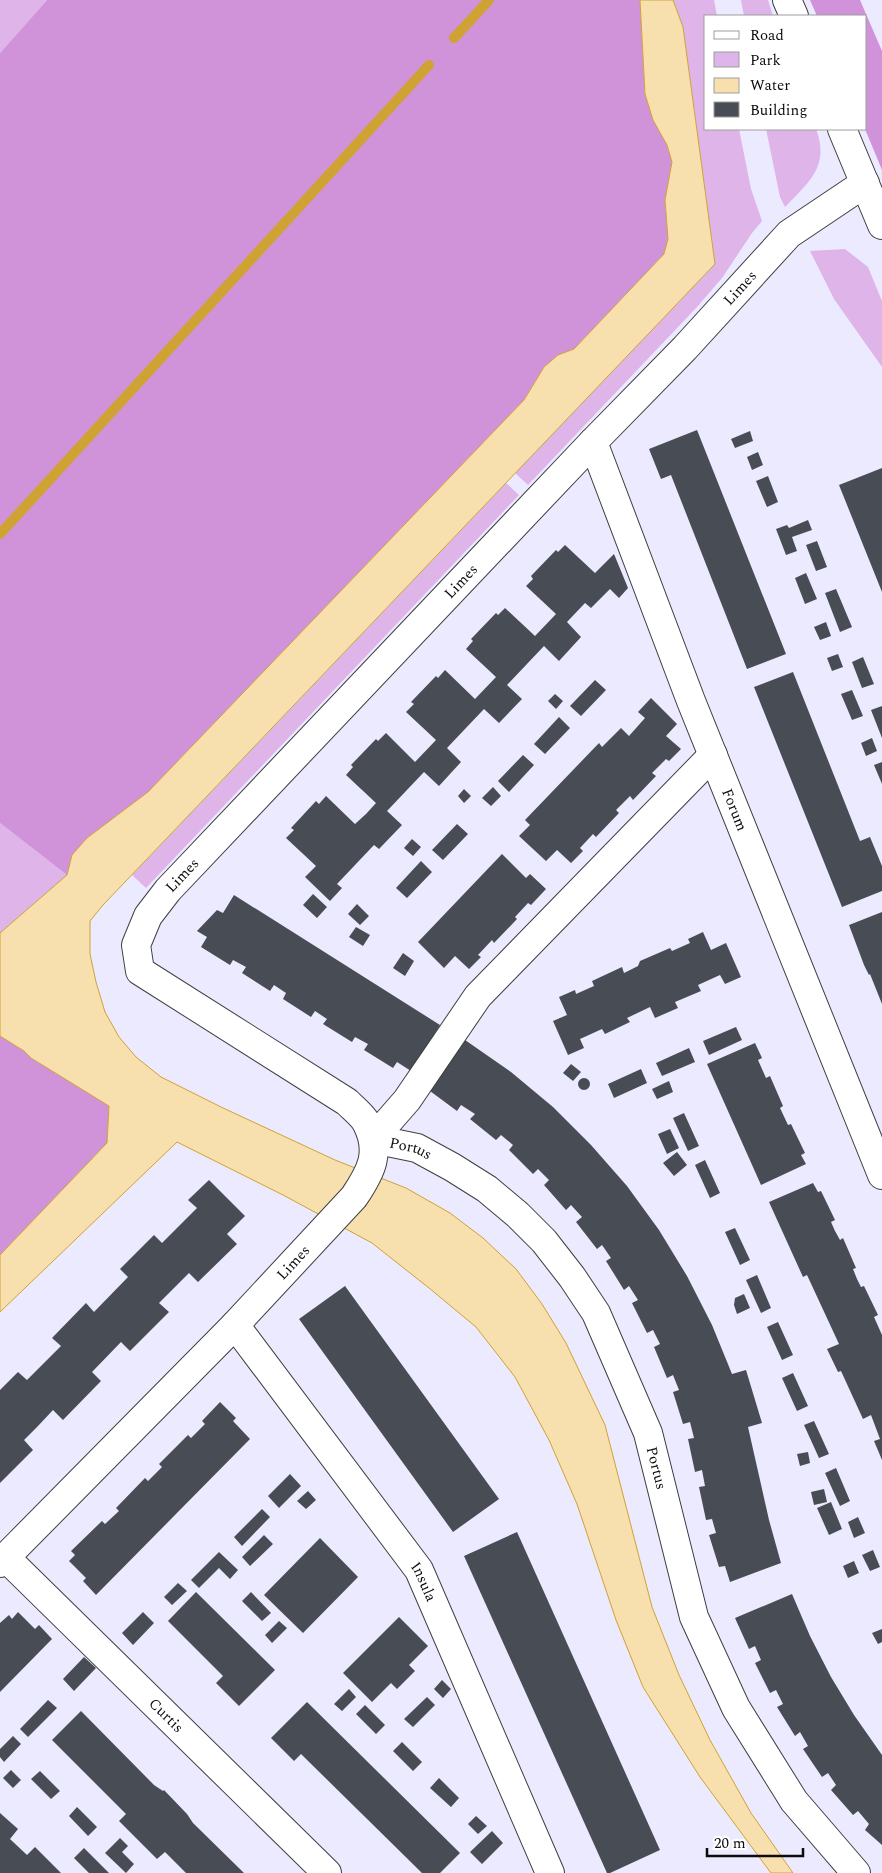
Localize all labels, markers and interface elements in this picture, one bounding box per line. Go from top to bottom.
legend [704,15,867,130]
text: Road [750,24,784,47]
text: Park [750,49,781,72]
text: Water [750,74,790,97]
text: Building [750,99,807,122]
street label: Limes [718,265,762,311]
street label: Limes [438,559,483,604]
street label: Forum [716,785,754,834]
street label: Limes [160,852,205,898]
street label: Portus [388,1131,436,1166]
street label: Limes [271,1240,316,1285]
street label: Portus [640,1444,673,1492]
street label: Insula [405,1557,443,1606]
street label: Curtis [143,1692,189,1738]
scale bar [707,1826,803,1858]
text: 20 m [714,1832,746,1855]

